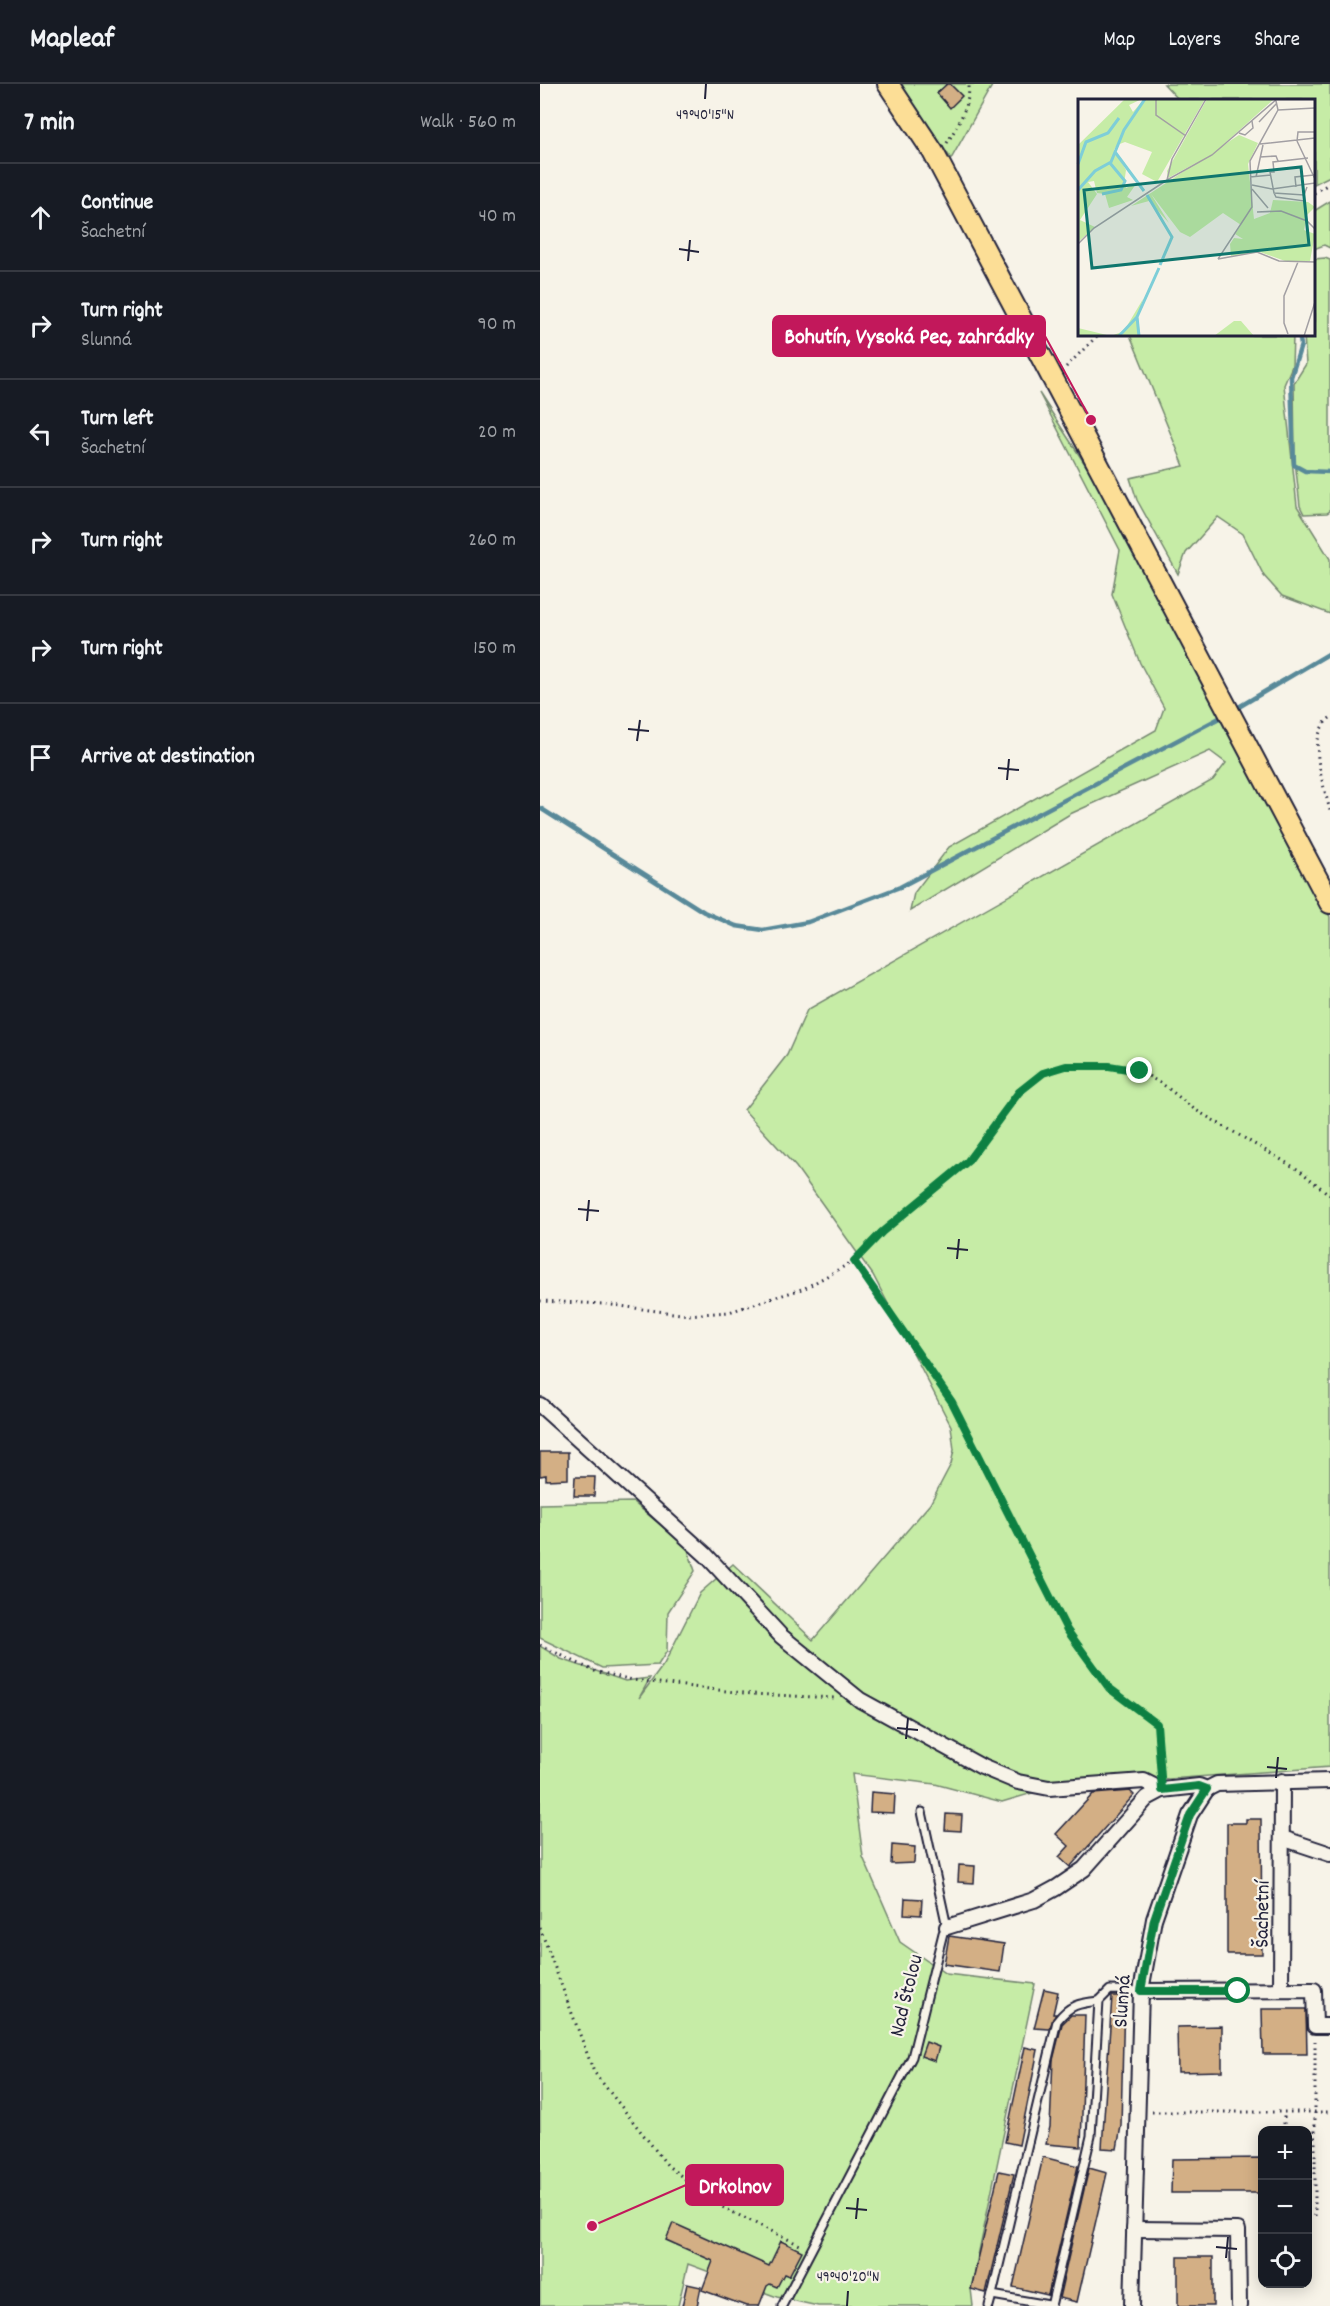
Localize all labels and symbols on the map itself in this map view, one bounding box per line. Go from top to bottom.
inset map [1078,99,1315,336]
text: 49°40'15"N [676,105,734,127]
callout: Bohutín, Vysoká Pec, zahrádky [773,316,1045,356]
text: Bohutín, Vysoká Pec, zahrádky [785,323,1034,354]
route end [1126,1057,1152,1083]
street label: Šachetní [1248,1878,1280,1948]
street label: Nad Štolou [883,1951,933,2040]
street label: Slunná [1107,1973,1141,2029]
route start [1224,1977,1250,2003]
callout: Drkolnov [686,2165,783,2205]
text: Drkolnov [699,2173,772,2204]
text: 49°40'20"N [817,2267,879,2289]

